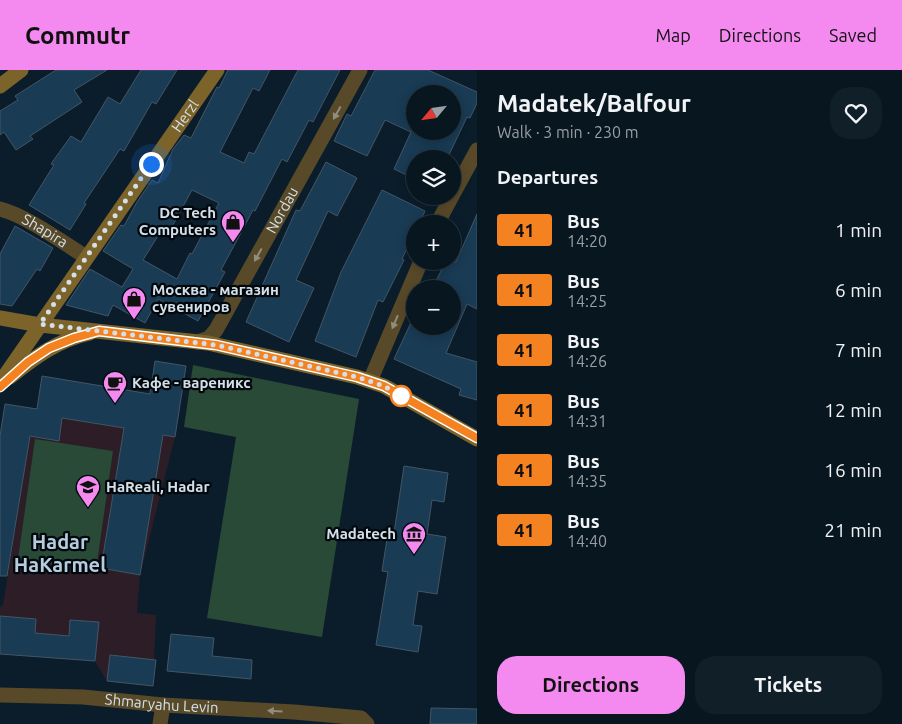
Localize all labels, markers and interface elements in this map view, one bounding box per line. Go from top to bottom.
text: Commutr [25,22,130,49]
text: Map [655,25,691,45]
text: Directions [719,25,801,45]
text: Saved [829,25,877,45]
north arrow [406,85,461,140]
map controls [406,85,461,335]
button: heart [830,87,882,139]
text: Madatek/Balfour [497,90,691,117]
street label: Herzl [168,96,202,135]
one-way arrow [332,106,341,119]
text: Walk · 3 min · 230 m [497,123,639,141]
button: layers [406,150,461,205]
your location [139,152,164,177]
text: Departures [497,166,598,188]
street label: Nordau [262,184,301,236]
place label: DC Tech Computers [139,204,216,238]
shop icon: DC Tech Computers [220,209,246,243]
street label: Shapira [19,210,71,251]
text: Bus [567,210,600,232]
button: + [406,215,461,270]
text: 1 min [835,219,882,241]
text: 41 [514,220,535,240]
text: 14:20 [567,232,607,250]
one-way arrow [254,248,262,262]
text: Bus [567,270,600,292]
text: 6 min [835,279,882,301]
button: − [406,280,461,335]
text: 41 [514,280,535,300]
place label: Москва - магазин сувениров [152,281,279,315]
shop icon: Москва - магазин сувениров [121,286,147,320]
text: 14:25 [567,292,607,310]
one-way arrow [391,315,399,329]
text: Bus [567,330,600,352]
text: 7 min [835,339,882,361]
text: 41 [514,340,535,360]
text: 14:26 [567,352,607,370]
cafe icon: Кафе - вареникс [102,370,128,404]
place label: Кафе - вареникс [132,374,251,391]
unlabelled marker [390,385,412,407]
text: Bus [567,390,600,412]
text: 12 min [824,399,882,421]
text: 41 [514,400,535,420]
text: 14:31 [567,412,607,430]
text: Bus [567,450,600,472]
text: 16 min [824,459,882,481]
text: 41 [514,460,535,480]
text: 14:35 [567,472,607,490]
school or university icon: HaReali, Hadar [75,474,101,508]
place label: HaReali, Hadar [106,478,210,495]
text: Bus [567,510,600,532]
text: 21 min [824,519,882,541]
text: 41 [514,520,535,540]
museum icon: Madatech [401,521,427,555]
place label: Madatech [326,525,396,542]
district label: Hadar HaKarmel [14,530,106,576]
text: 14:40 [567,532,607,550]
button: Directions [497,656,685,714]
button: Tickets [695,656,882,714]
street label: Shmaryahu Levin [104,690,219,716]
one-way arrow [266,706,282,714]

